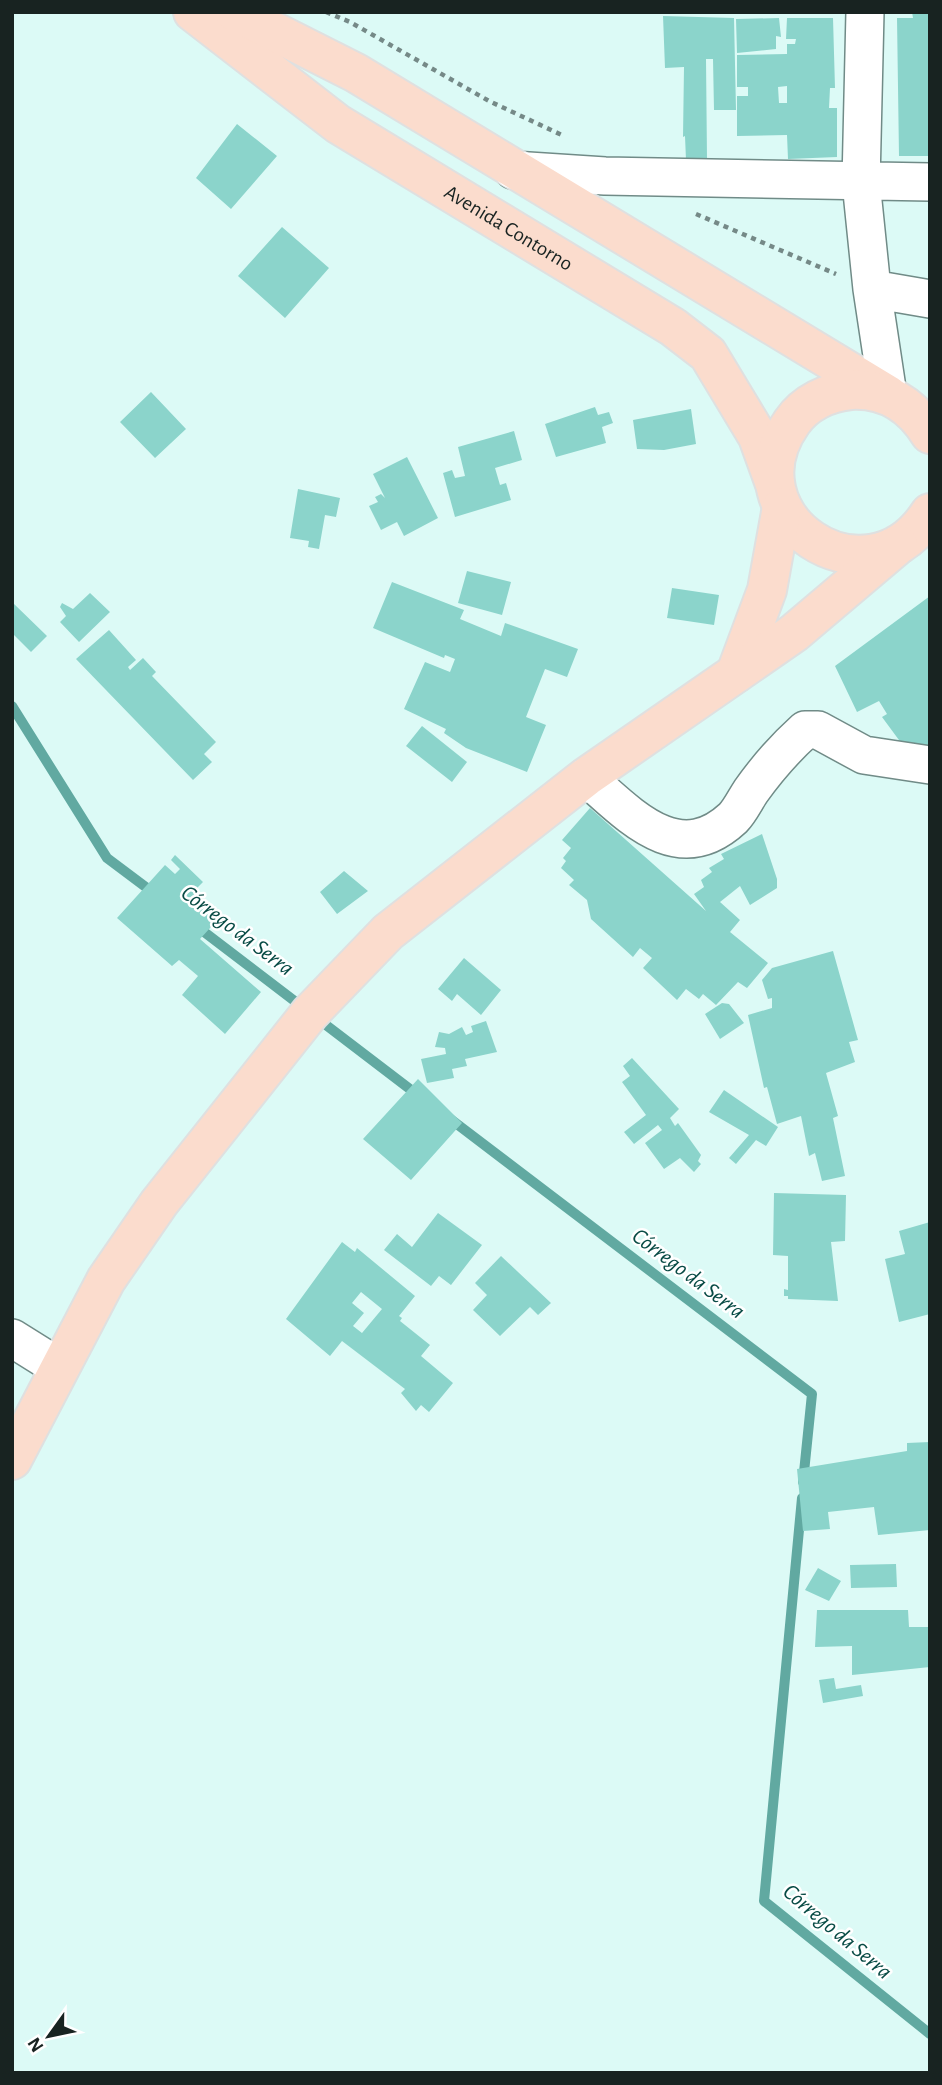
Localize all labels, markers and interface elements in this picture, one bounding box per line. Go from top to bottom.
street label: Avenida Contorno [441,181,577,274]
water label: Córrego da Serra [176,881,298,981]
water label: Córrego da Serra [627,1224,749,1324]
water label: Córrego da Serra [778,1880,896,1984]
north arrow [14,2001,84,2071]
text: N [24,2034,48,2055]

